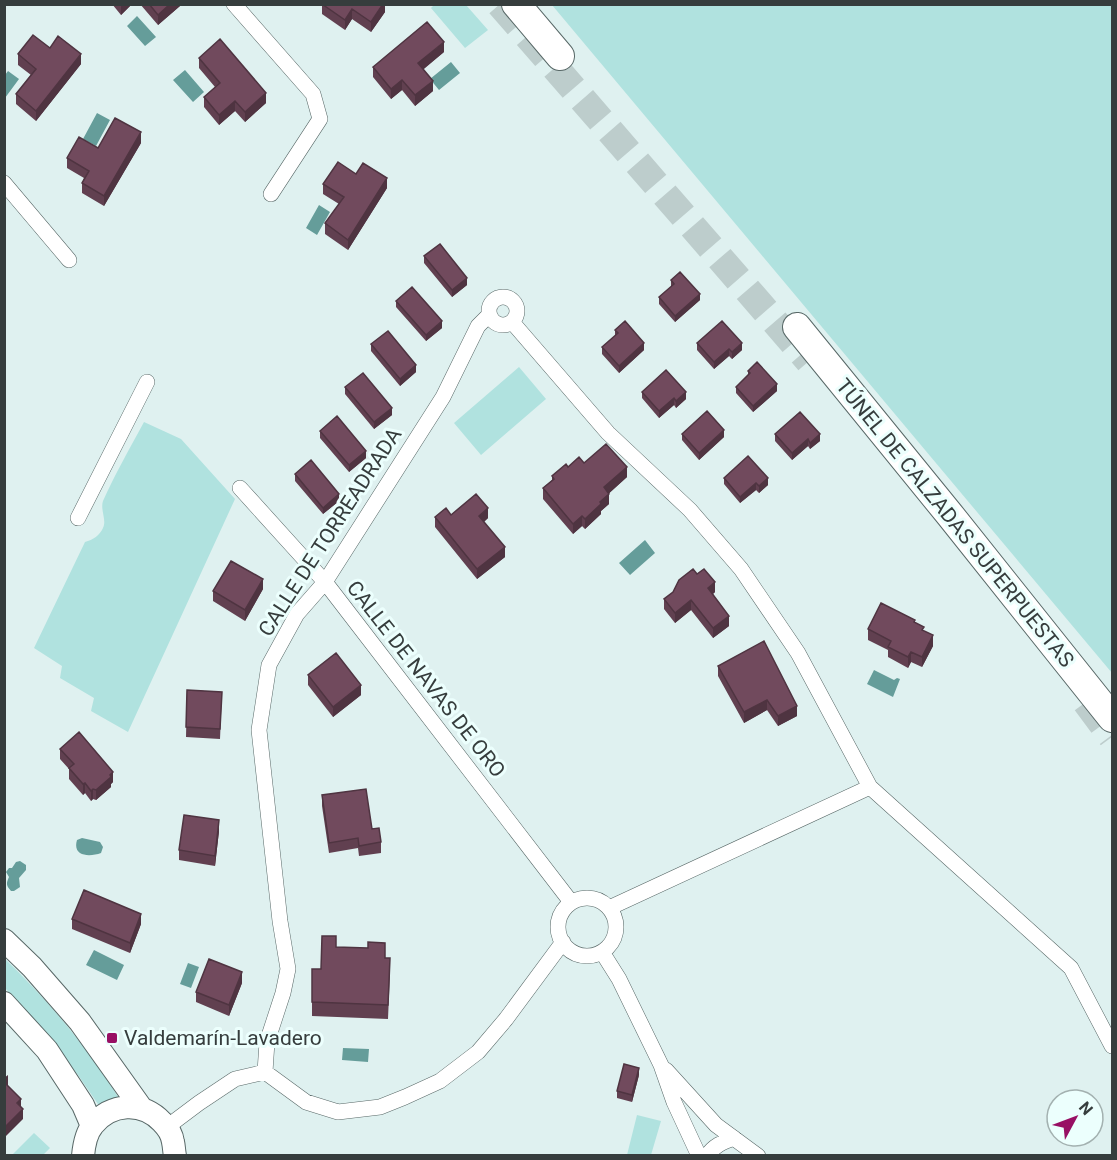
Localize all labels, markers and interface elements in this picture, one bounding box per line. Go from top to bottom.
street label: TÚNEL DE CALZADAS SUPERPUESTAS [831,374,1079,672]
street label: CALLE DE TORREADRADA [254,423,407,641]
street label: CALLE DE NAVAS DE ORO [342,576,510,782]
place label: Valdemarín-Lavadero [124,1026,322,1050]
marker: Valdemarín-Lavadero [105,1031,119,1045]
north arrow [1045,1088,1105,1148]
text: N [1075,1098,1097,1119]

